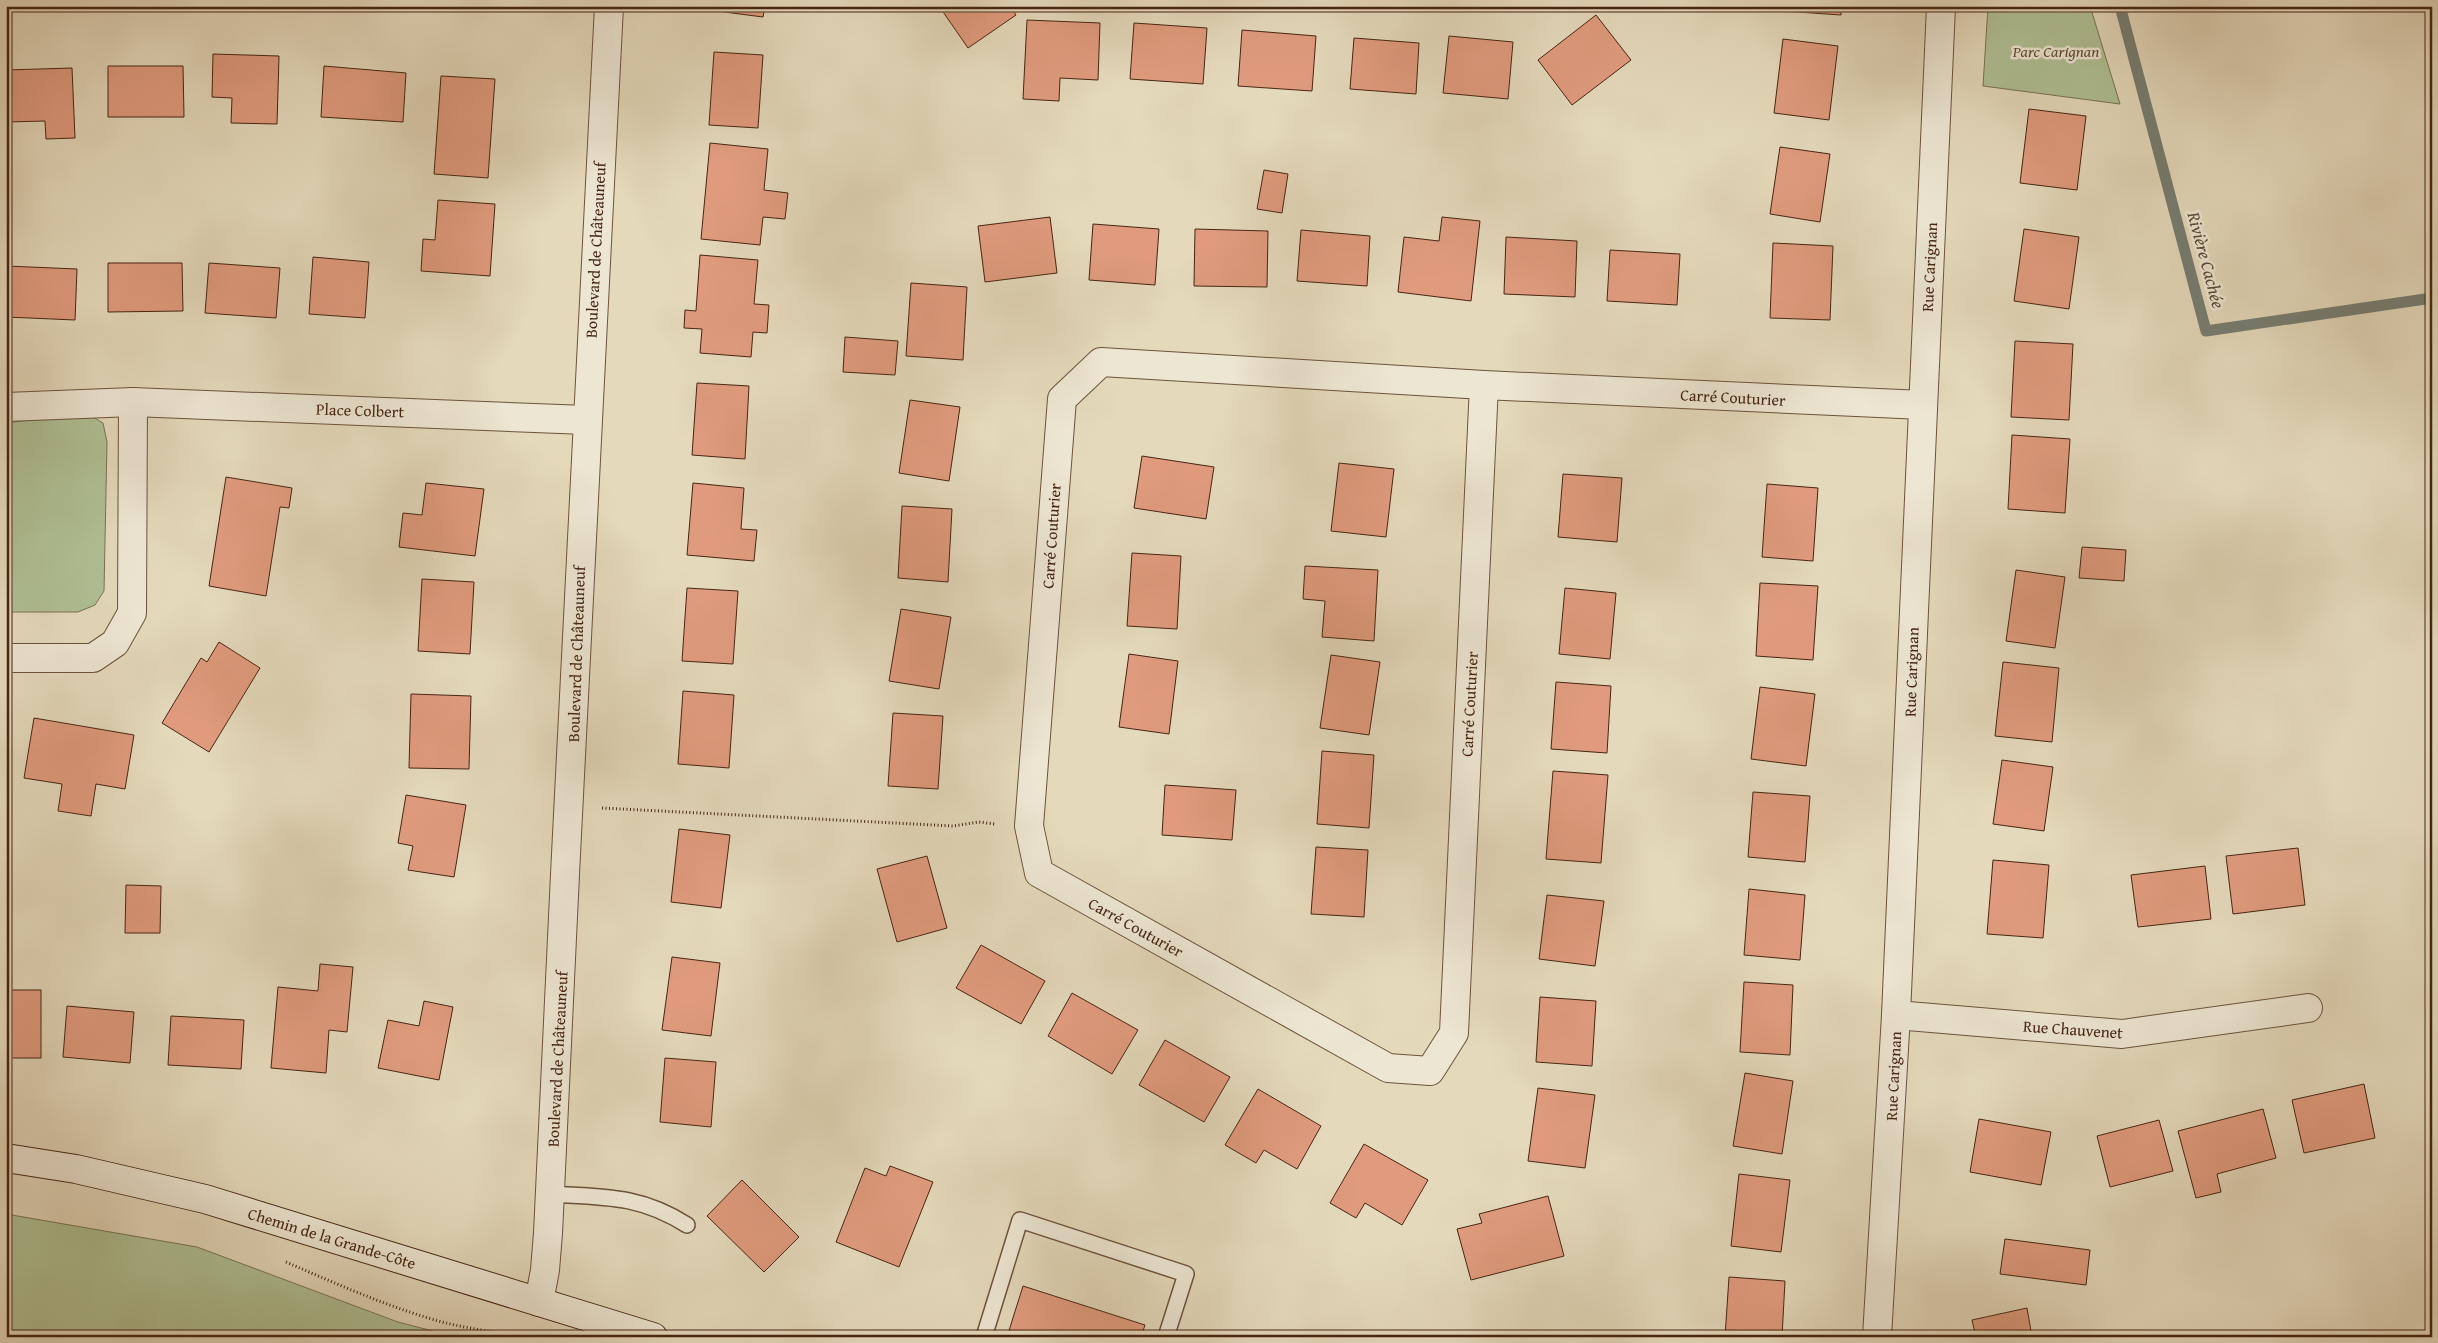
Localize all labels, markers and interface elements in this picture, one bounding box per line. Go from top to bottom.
park label: Parc Carignan [2012,39,2099,63]
street label: Boulevard de Châteauneuf [578,160,612,339]
water label: Rivière Cachée [2180,207,2232,311]
street label: Rue Carignan [1915,222,1943,312]
street label: Carré Couturier [1680,382,1787,412]
street label: Place Colbert [316,396,405,424]
street label: Carré Couturier [1035,482,1067,589]
street label: Boulevard de Châteauneuf [561,564,591,742]
street label: Rue Carignan [1897,627,1925,717]
street label: Carré Couturier [1454,650,1484,757]
street label: Carré Couturier [1084,891,1188,963]
street label: Boulevard de Châteauneuf [540,969,574,1148]
street label: Rue Chauvenet [2022,1014,2124,1044]
street label: Rue Carignan [1879,1031,1907,1121]
street label: Chemin de la Grande-Côte [245,1201,419,1275]

